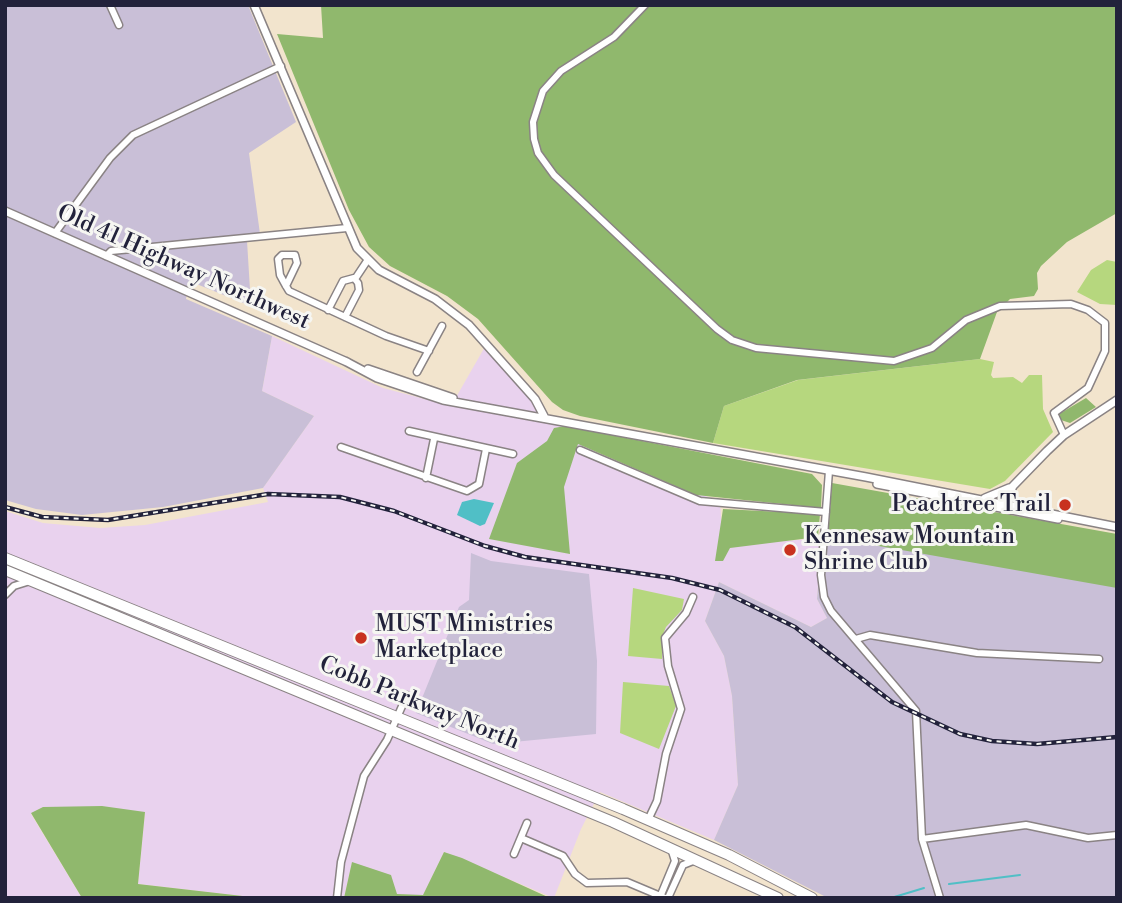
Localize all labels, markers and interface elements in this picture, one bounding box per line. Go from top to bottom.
street label: Old 41 Highway Northwest [52,200,314,336]
place label: Peachtree Trail [891,491,1051,519]
marker: Peachtree Trail [1057,497,1073,513]
place label: Kennesaw Mountain Shrine Club [804,523,1015,577]
marker: Kennesaw Mountain Shrine Club [782,542,798,558]
place label: MUST Ministries Marketplace [375,611,553,665]
marker: MUST Ministries Marketplace [353,630,369,646]
street label: Cobb Parkway North [315,651,523,757]

